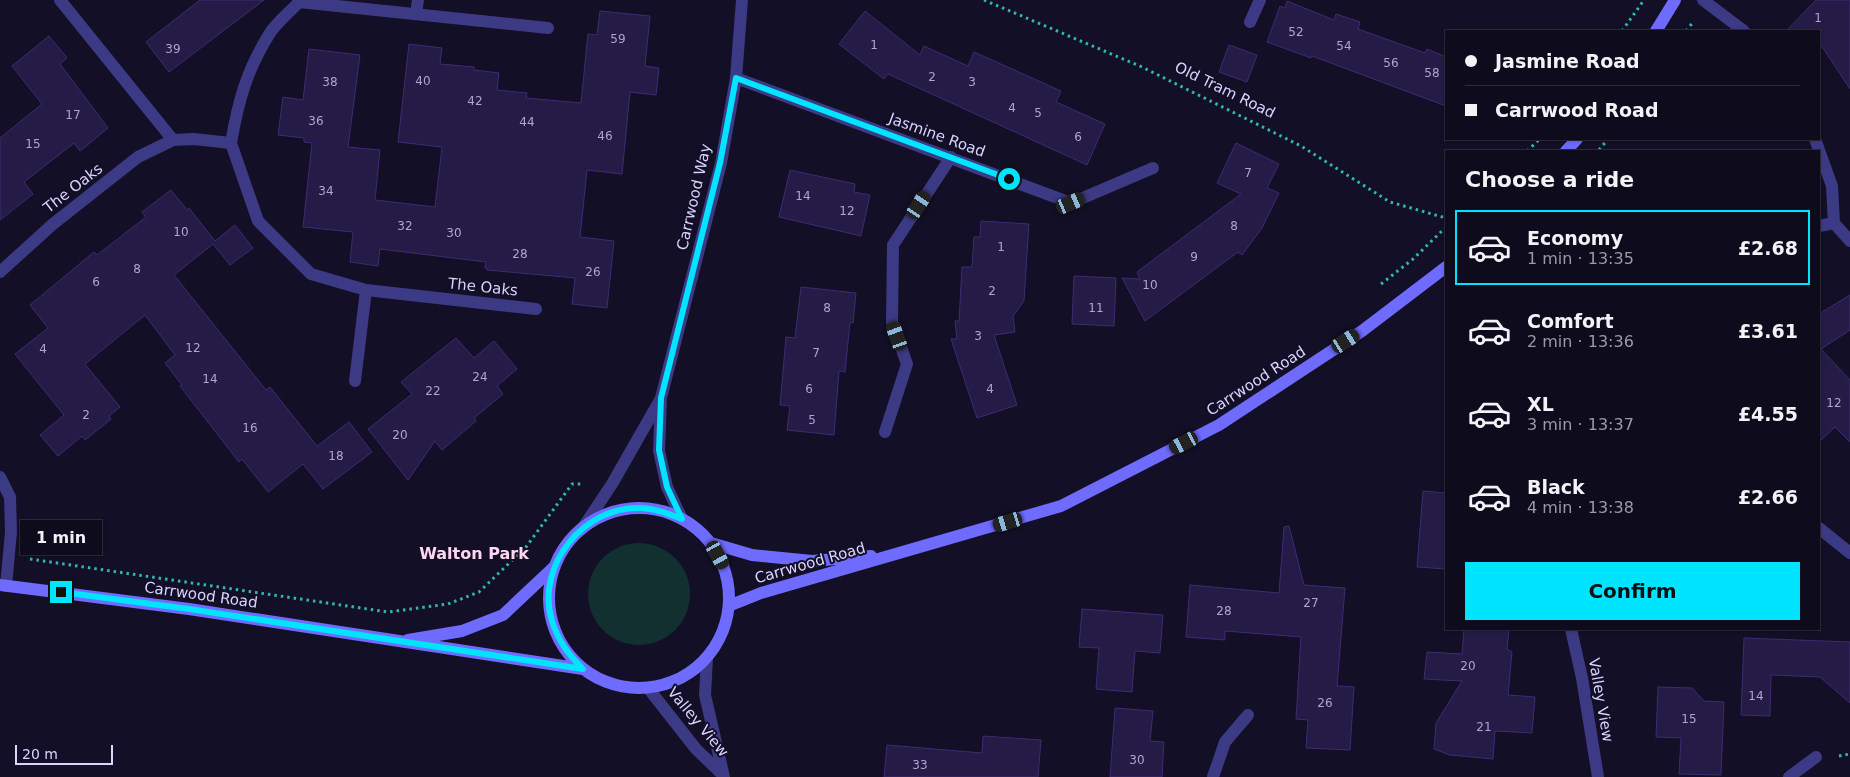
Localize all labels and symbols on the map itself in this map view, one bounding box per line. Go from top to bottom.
house number: 1 [1814,11,1822,25]
house number: 52 [1288,25,1304,39]
house number: 59 [610,32,626,46]
house number: 1 [870,38,878,52]
house number: 54 [1336,39,1352,53]
house number: 39 [165,42,181,56]
house number: 56 [1383,56,1399,70]
street label: Old Tram Road [1172,58,1278,122]
house number: 58 [1424,66,1440,80]
house number: 2 [928,70,936,84]
house number: 40 [415,74,431,88]
house number: 38 [322,75,338,89]
house number: 3 [968,75,976,89]
house number: 42 [467,94,483,108]
house number: 4 [1008,101,1016,115]
house number: 5 [1034,106,1042,120]
house number: 17 [65,108,81,122]
street label: Jasmine Road [885,109,988,161]
house number: 36 [308,114,324,128]
house number: 44 [519,115,535,129]
house number: 46 [597,129,613,143]
house number: 6 [1074,130,1082,144]
house number: 15 [25,137,41,151]
street label: Carrwood Way [673,142,715,252]
street label: The Oaks [39,159,106,217]
house number: 7 [1244,166,1252,180]
route start [998,168,1020,190]
house number: 34 [318,184,334,198]
car [904,188,933,222]
house number: 14 [795,189,811,203]
car [1054,190,1087,216]
house number: 12 [839,204,855,218]
house number: 32 [397,219,413,233]
house number: 8 [1230,219,1238,233]
house number: 10 [173,225,189,239]
house number: 30 [446,226,462,240]
house number: 1 [997,240,1005,254]
house number: 28 [512,247,528,261]
house number: 9 [1190,250,1198,264]
house number: 8 [133,262,141,276]
house number: 26 [585,265,601,279]
street label: The Oaks [446,274,519,300]
house number: 6 [92,275,100,289]
house number: 10 [1142,278,1158,292]
house number: 2 [988,284,996,298]
house number: 8 [823,301,831,315]
house number: 11 [1088,301,1104,315]
car [884,319,909,353]
car [1329,327,1362,355]
house number: 3 [974,329,982,343]
house number: 12 [185,341,201,355]
house number: 4 [39,342,47,356]
street label: Carrwood Road [1203,342,1309,420]
house number: 7 [812,346,820,360]
house number: 24 [472,370,488,384]
house number: 14 [202,372,218,386]
house number: 6 [805,382,813,396]
house number: 4 [986,382,994,396]
house number: 22 [425,384,441,398]
house number: 12 [1826,396,1842,410]
house number: 2 [82,408,90,422]
house number: 5 [808,413,816,427]
house number: 16 [242,421,258,435]
house number: 20 [392,428,408,442]
car [1167,430,1200,456]
house number: 18 [328,449,344,463]
car [991,510,1024,534]
callout: 1 min [20,520,102,554]
car [704,538,731,572]
street label: Carrwood Road [753,539,867,587]
district label: Walton Park [419,544,529,563]
street label: Carrwood Road [143,578,259,612]
route end [50,581,72,603]
house number: 27 [1303,596,1319,610]
house number: 28 [1216,604,1232,618]
street label: Valley View [1585,657,1617,743]
house number: 20 [1460,659,1476,673]
street label: Valley View [664,684,732,760]
house number: 14 [1748,689,1764,703]
house number: 26 [1317,696,1333,710]
house number: 15 [1681,712,1697,726]
house number: 21 [1476,720,1492,734]
scale bar [15,742,112,765]
house number: 30 [1129,753,1145,767]
house number: 33 [912,758,928,772]

